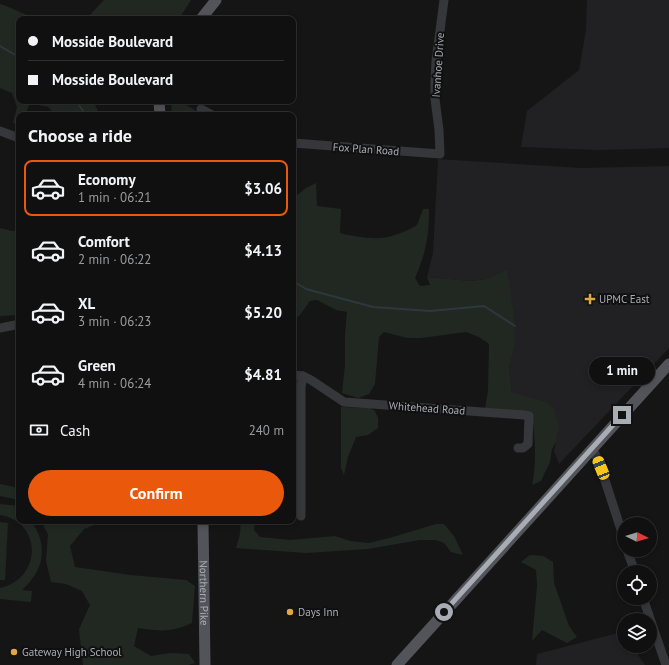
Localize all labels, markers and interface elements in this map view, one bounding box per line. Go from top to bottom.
text: Mosside Boulevard [52,32,173,51]
street label: Ivanhoe Drive [429,32,447,98]
text: Mosside Boulevard [52,70,173,89]
text: Choose a ride [28,124,132,147]
street label: Fox Plan Road [332,140,400,158]
icon: car [30,170,66,206]
text: Economy [78,170,136,189]
text: $3.06 [244,179,282,198]
text: 1 min · 06:21 [78,189,151,206]
icon: car [30,232,66,268]
text: Comfort [78,232,130,251]
text: $4.13 [244,241,282,260]
text: 2 min · 06:22 [78,251,151,268]
place label: UPMC East [599,292,650,306]
marker: UPMC East [584,293,596,305]
icon: car [30,294,66,330]
text: XL [78,294,95,313]
text: $5.20 [244,303,282,322]
text: 3 min · 06:23 [78,313,151,330]
icon: car [30,356,66,392]
text: Green [78,356,116,375]
callout: 1 min [589,357,655,385]
text: 1 min [606,362,638,379]
text: $4.81 [244,365,282,384]
text: 4 min · 06:24 [78,375,151,392]
street label: Whitehead Road [388,398,466,418]
route end [613,406,631,424]
icon: cash [28,419,50,441]
text: Cash [60,421,90,440]
text: 240 m [249,422,284,439]
car [591,455,611,481]
button: Confirm [28,470,284,516]
north arrow [617,517,657,557]
map controls [617,517,657,653]
street label: Northern Pike [197,560,211,626]
button: locate [617,565,657,605]
route start [435,603,453,621]
place label: Days Inn [298,605,339,619]
marker: Days Inn [285,607,295,617]
button: layers [617,613,657,653]
place label: Gateway High School [22,645,122,659]
marker: Gateway High School [9,647,19,657]

